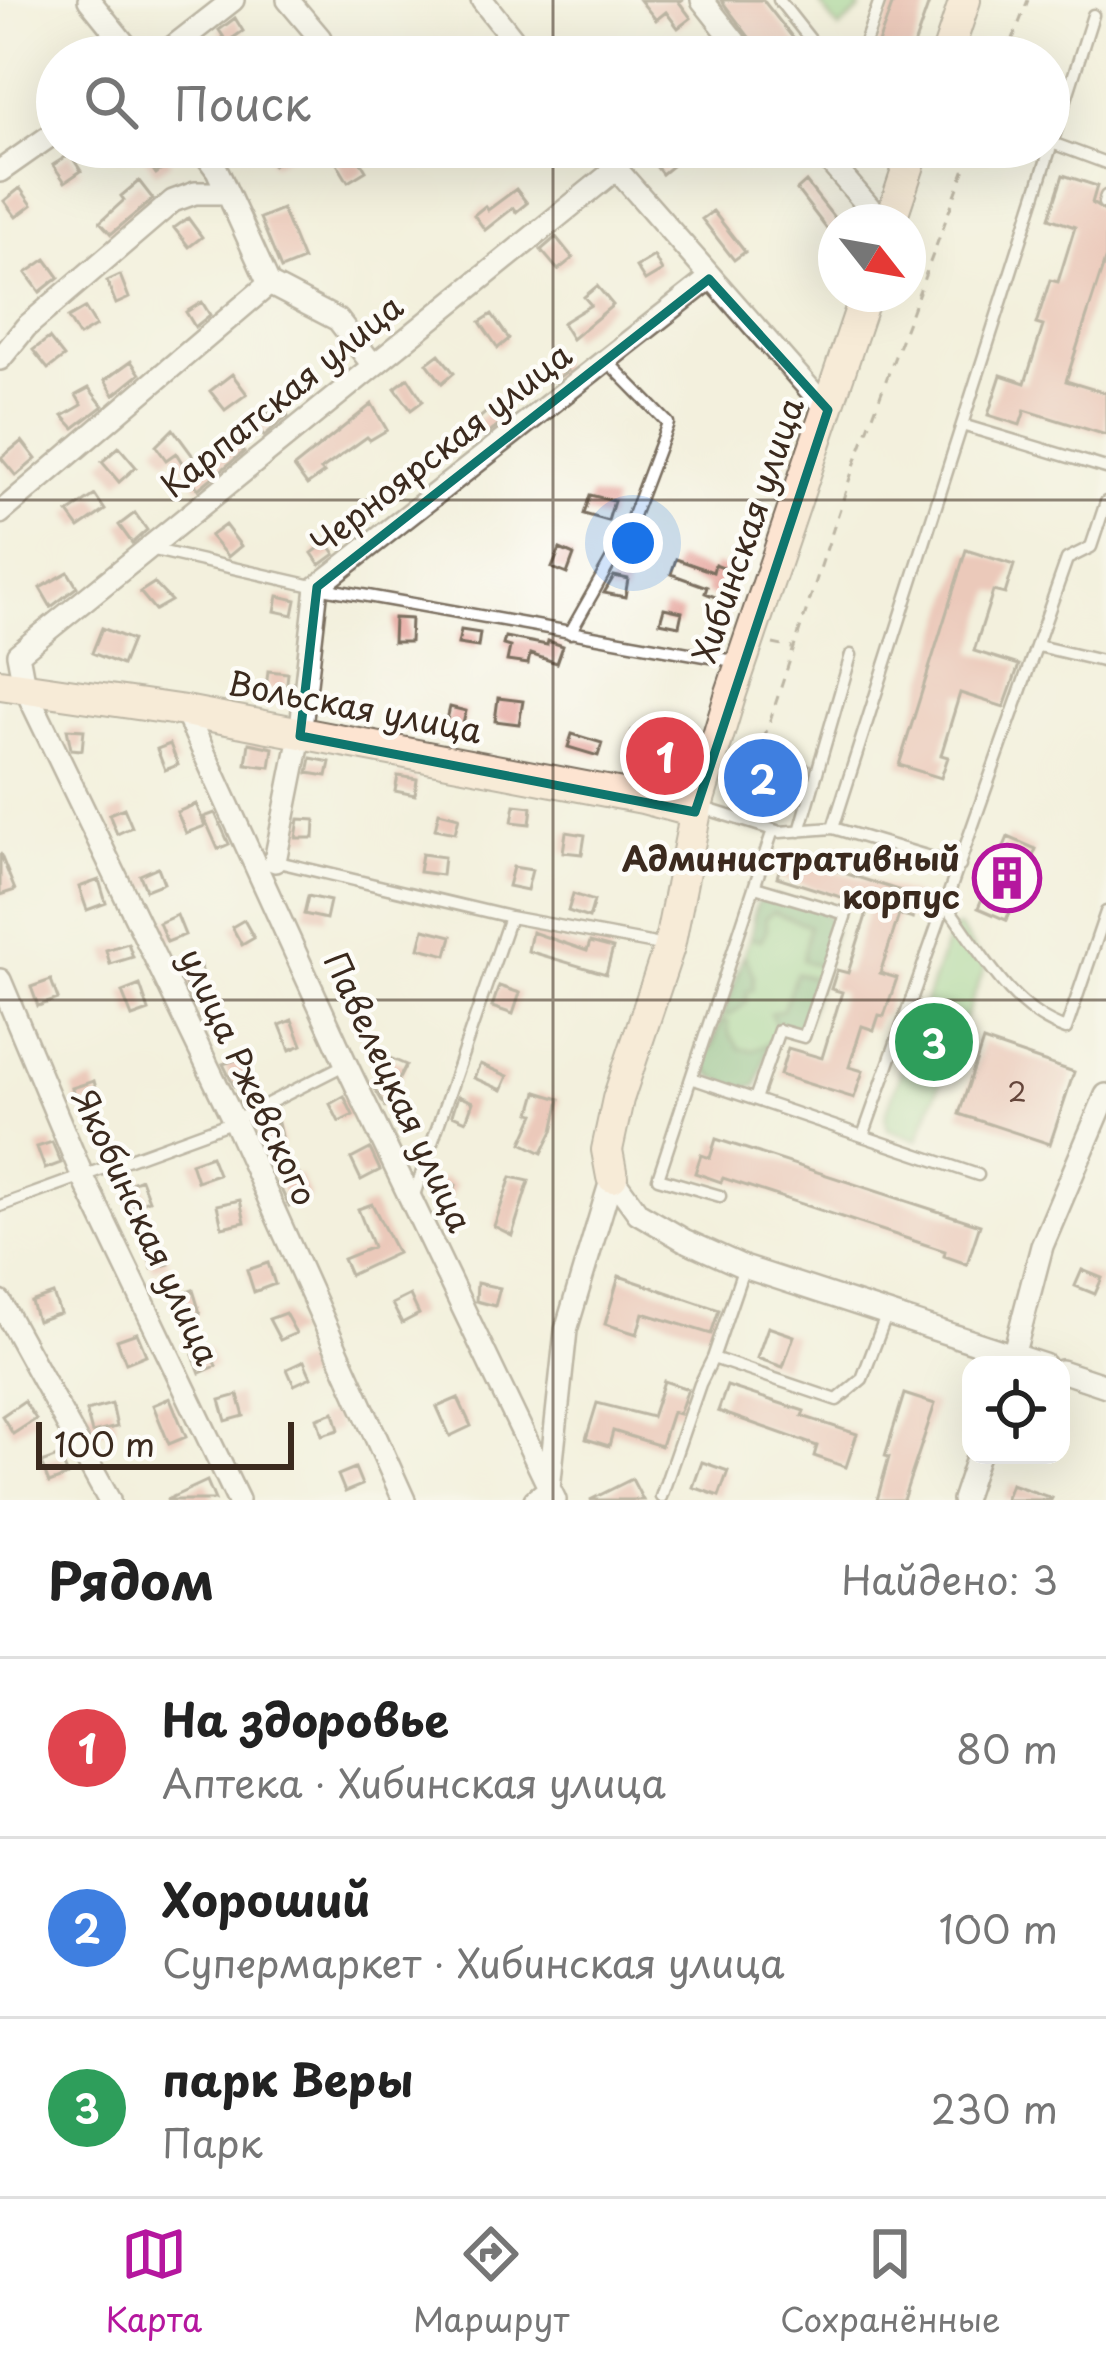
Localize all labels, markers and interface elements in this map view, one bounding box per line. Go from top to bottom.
search box [36,36,1070,168]
text: Поиск [174,68,311,136]
icon: search [78,69,144,135]
north arrow [818,204,926,312]
street label: Карпатская улица [149,281,413,508]
street label: Черноярская улица [298,329,581,566]
street label: Хибинская улица [677,390,815,668]
your location [603,513,663,573]
street label: Вольская улица [224,656,487,754]
pin: 1 [626,711,704,801]
pin: 2 [724,733,802,823]
place label: Административный корпус [622,832,960,920]
building icon: Административный корпус [972,843,1042,913]
street label: улица Ржевского [168,939,331,1213]
street label: Павелецкая улица [313,943,487,1240]
pin: 3 [895,997,973,1087]
house number: 2 [1007,1070,1027,1111]
street label: Якобинская улица [62,1080,234,1373]
map controls [962,1356,1070,1464]
button: locate [962,1356,1070,1464]
scale bar [36,1416,294,1469]
text: 100 m [54,1418,155,1468]
text: Рядом [48,1540,214,1617]
text: Найдено: 3 [841,1549,1058,1608]
text: На здоровье [162,1684,449,1752]
text: 1 [78,1718,96,1777]
text: 80 m [956,1718,1058,1777]
text: Аптека · Хибинская улица [162,1752,666,1811]
text: Хороший [162,1864,370,1932]
text: 2 [73,1898,101,1957]
text: 100 m [939,1898,1058,1957]
text: Супермаркет · Хибинская улица [162,1932,785,1991]
text: парк Веры [162,2044,414,2112]
text: 3 [74,2078,100,2137]
text: 230 m [931,2078,1058,2137]
text: Парк [162,2112,263,2171]
tab: Карта [105,2221,202,2343]
tab: Маршрут [413,2221,569,2343]
tab: Сохранённые [780,2221,1001,2343]

